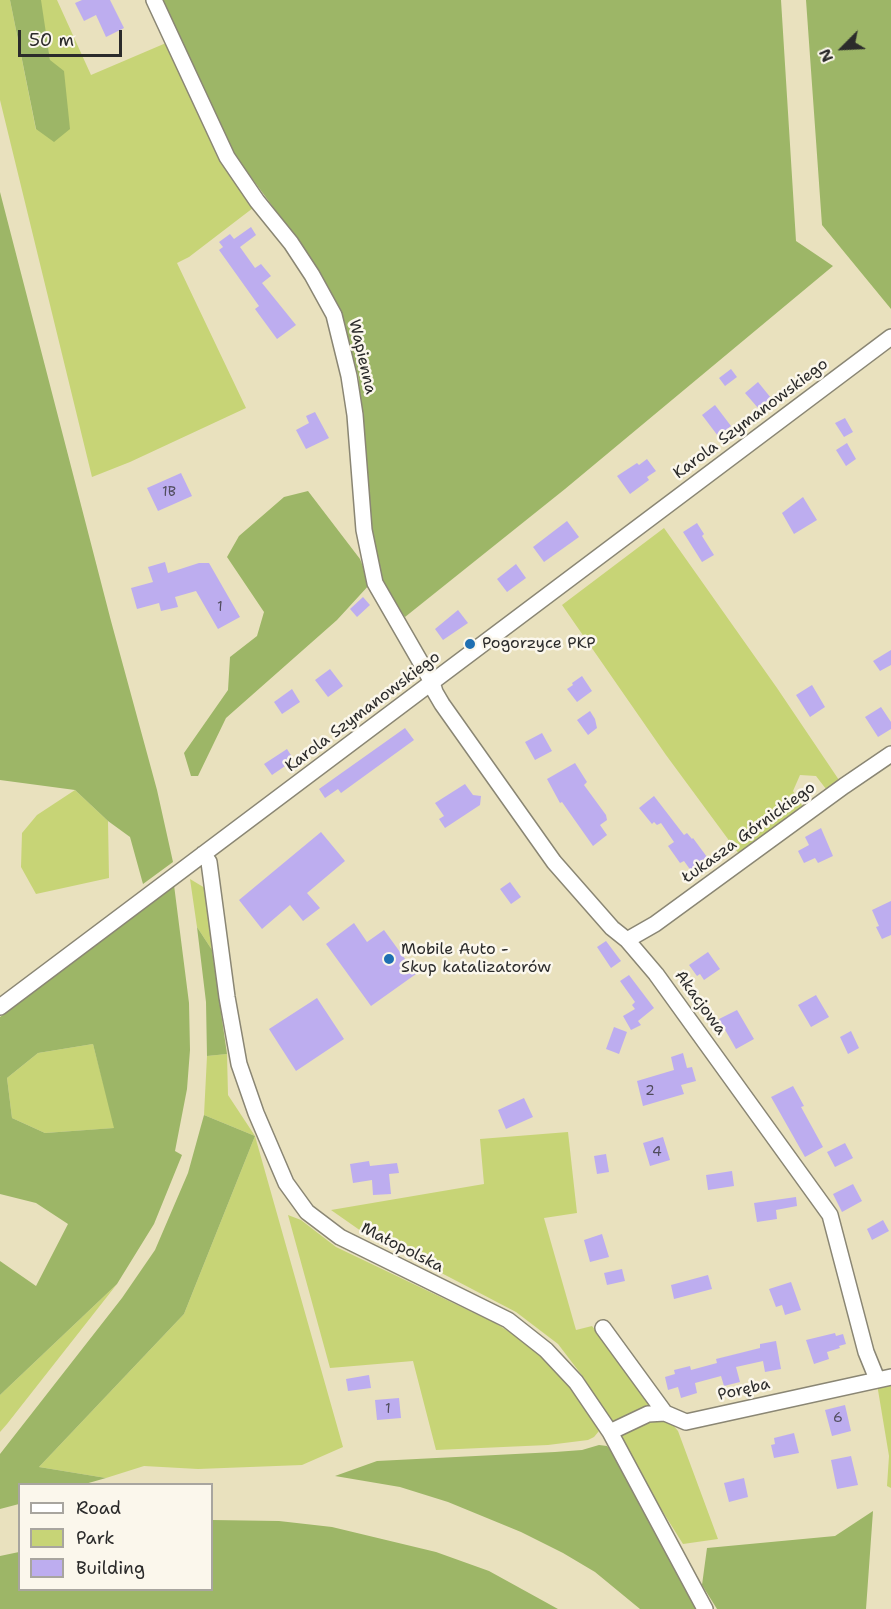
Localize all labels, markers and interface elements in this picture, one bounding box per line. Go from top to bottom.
scale bar [21,18,124,56]
north arrow [813,18,873,78]
text: 50 m [29,28,74,52]
text: N [814,45,838,66]
street label: Wapienna [344,318,380,396]
street label: Karola Szymanowskiego [670,355,832,483]
house number: 1B [162,484,176,500]
house number: 1 [217,599,223,615]
place label: Pogorzyce PKP [482,634,596,654]
marker: Pogorzyce PKP [463,637,477,651]
street label: Karola Szymanowskiego [282,648,444,776]
street label: Łukasza Górnickiego [679,778,819,888]
place label: Mobile Auto - Skup katalizatorów [401,940,551,978]
marker: Mobile Auto - Skup katalizatorów [382,952,396,966]
street label: Akacjowa [670,967,730,1039]
house number: 2 [645,1083,655,1099]
house number: 4 [652,1144,662,1160]
street label: Małopolska [357,1219,447,1277]
street label: Poręba [716,1375,772,1405]
house number: 1 [385,1401,391,1417]
house number: 6 [833,1410,843,1426]
legend [18,1483,213,1591]
text: Road [76,1496,121,1520]
text: Park [76,1526,115,1550]
text: Building [76,1556,145,1580]

